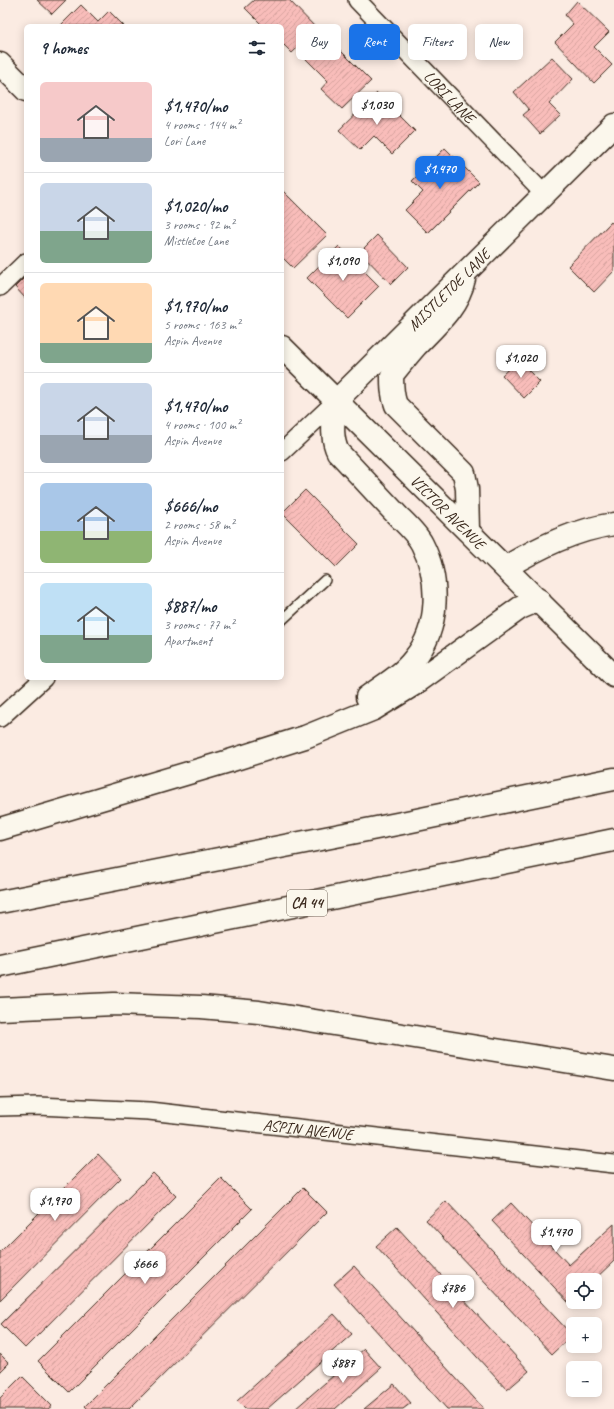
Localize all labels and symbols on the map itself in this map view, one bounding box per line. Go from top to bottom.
street label: LORI LANE [419,67,481,129]
pin: $1,030 [344,92,410,126]
pin: $1,470 [407,156,473,190]
street label: MISTLETOE LANE [404,243,496,335]
pin: $1,090 [310,248,376,282]
pin: $1,020 [488,345,554,379]
street label: VICTOR AVENUE [406,471,491,556]
road number: CA 44 [287,890,327,916]
street label: ASPIN AVENUE [262,1115,356,1145]
pin: $1,970 [22,1188,88,1222]
pin: $1,470 [523,1219,589,1253]
pin: $666 [121,1251,169,1285]
pin: $786 [429,1275,477,1309]
pin: $887 [319,1350,367,1384]

